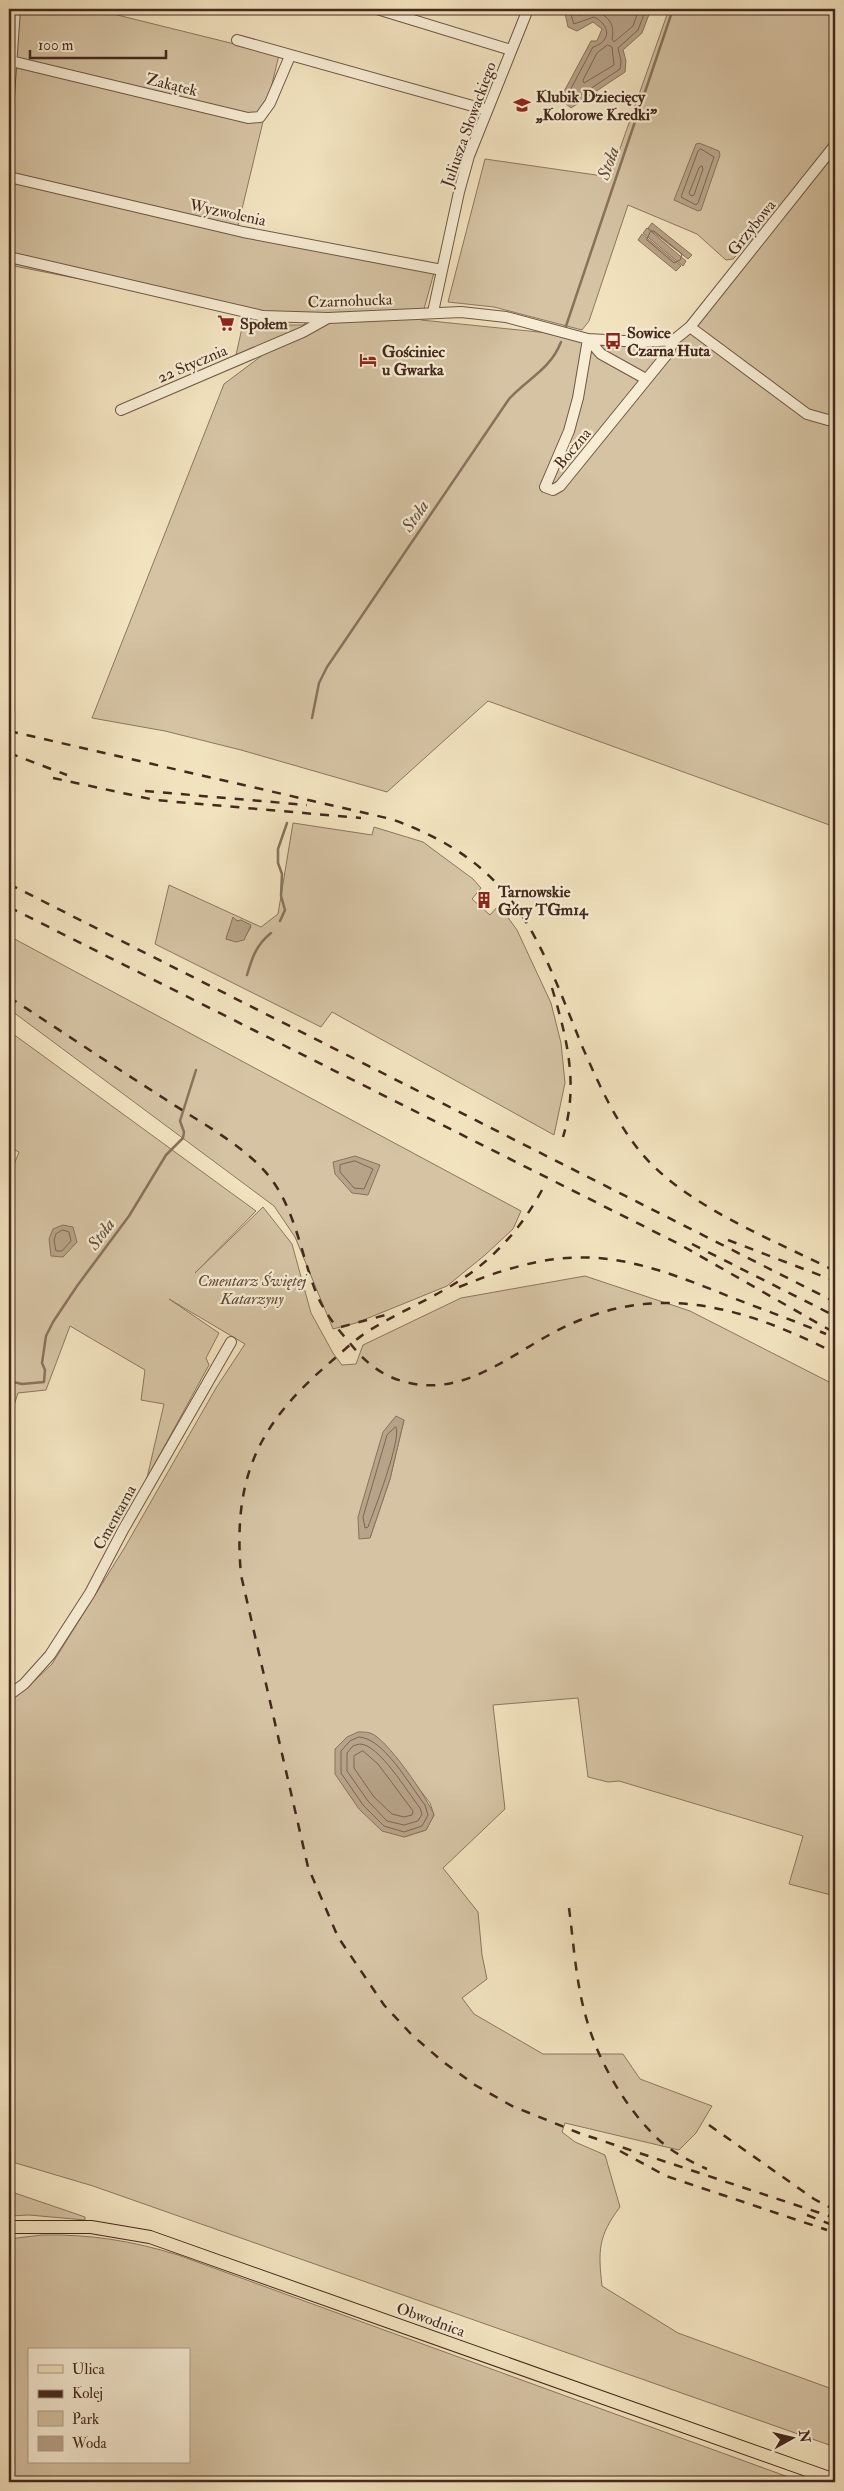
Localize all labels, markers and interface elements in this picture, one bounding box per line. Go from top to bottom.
scale bar [30,28,166,60]
text: 100 m [38,36,74,55]
street label: Juliusza Słowackiego [437,59,502,191]
street label: Zakątek [144,69,200,101]
place label: Klubik Dziecięcy „Kolorowe Kredki” [535,87,658,125]
school or university icon: Klubik Dziecięcy „Kolorowe Kredki” [512,95,532,115]
water label: Stoła [592,143,625,184]
street label: Wyzwolenia [187,195,268,231]
street label: Grzybowa [723,195,781,260]
street label: Czarnohucka [307,290,393,312]
supermarket icon: Społem [216,313,236,333]
place label: Społem [240,314,288,335]
place label: Sowice Czarna Huta [627,323,710,361]
bus stop icon: Sowice Czarna Huta [603,331,623,351]
street label: 22 Stycznia [154,340,231,388]
place label: Gościniec u Gwarka [381,342,445,380]
hotel icon: Gościniec u Gwarka [358,350,378,370]
street label: Boczna [550,424,596,473]
water label: Stoła [396,496,434,538]
place label: Tarnowskie Góry TGm14 [497,882,589,921]
building icon: Tarnowskie Góry TGm14 [474,890,494,910]
water label: Stoła [82,1214,121,1256]
park label: Cmentarz Świętej Katarzyny [198,1271,307,1309]
street label: Cmentarna [89,1481,141,1554]
street label: Obwodnica [394,2298,468,2342]
legend [28,2348,190,2464]
text: Ulica [72,2360,105,2379]
text: Kolej [72,2384,103,2403]
text: Park [72,2410,99,2429]
north arrow [766,2414,816,2464]
text: N [795,2428,814,2444]
text: Woda [71,2434,108,2453]

